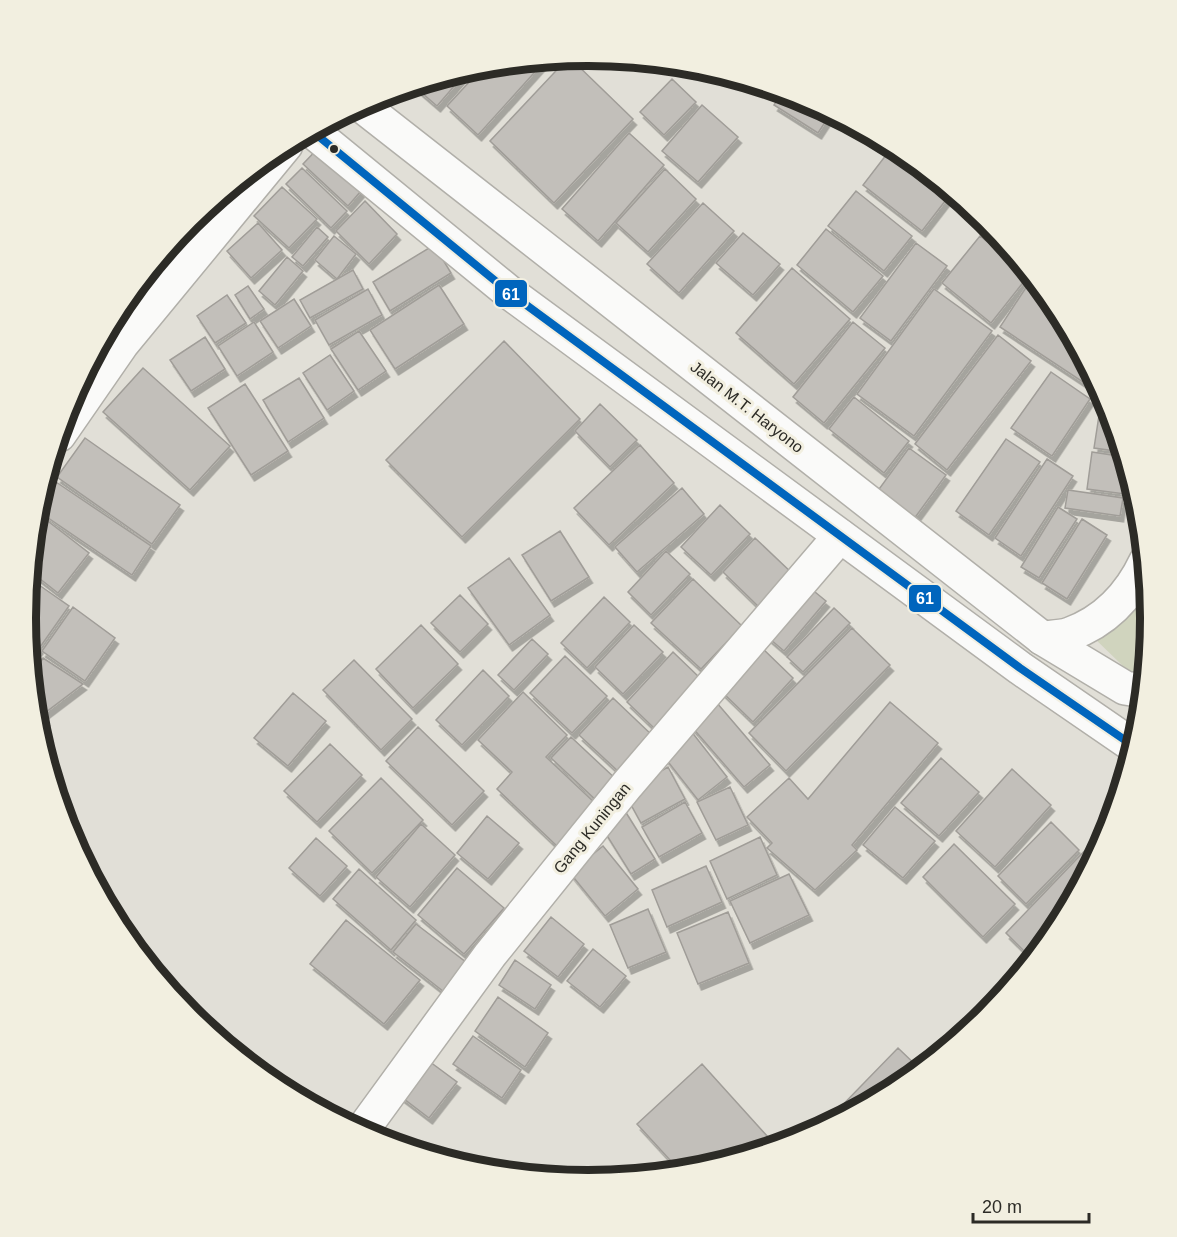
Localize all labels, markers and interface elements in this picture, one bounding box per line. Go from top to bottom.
unlabelled marker [328,143,340,155]
line badge: 61 [494,279,528,308]
text: 61 [502,286,520,303]
street label: Jalan M.T. Haryono [687,358,807,456]
line badge: 61 [908,584,942,613]
text: 61 [916,590,934,607]
street label: Gang Kuningan [550,779,634,877]
scale bar [973,1186,1088,1224]
text: 20 m [982,1197,1022,1217]

